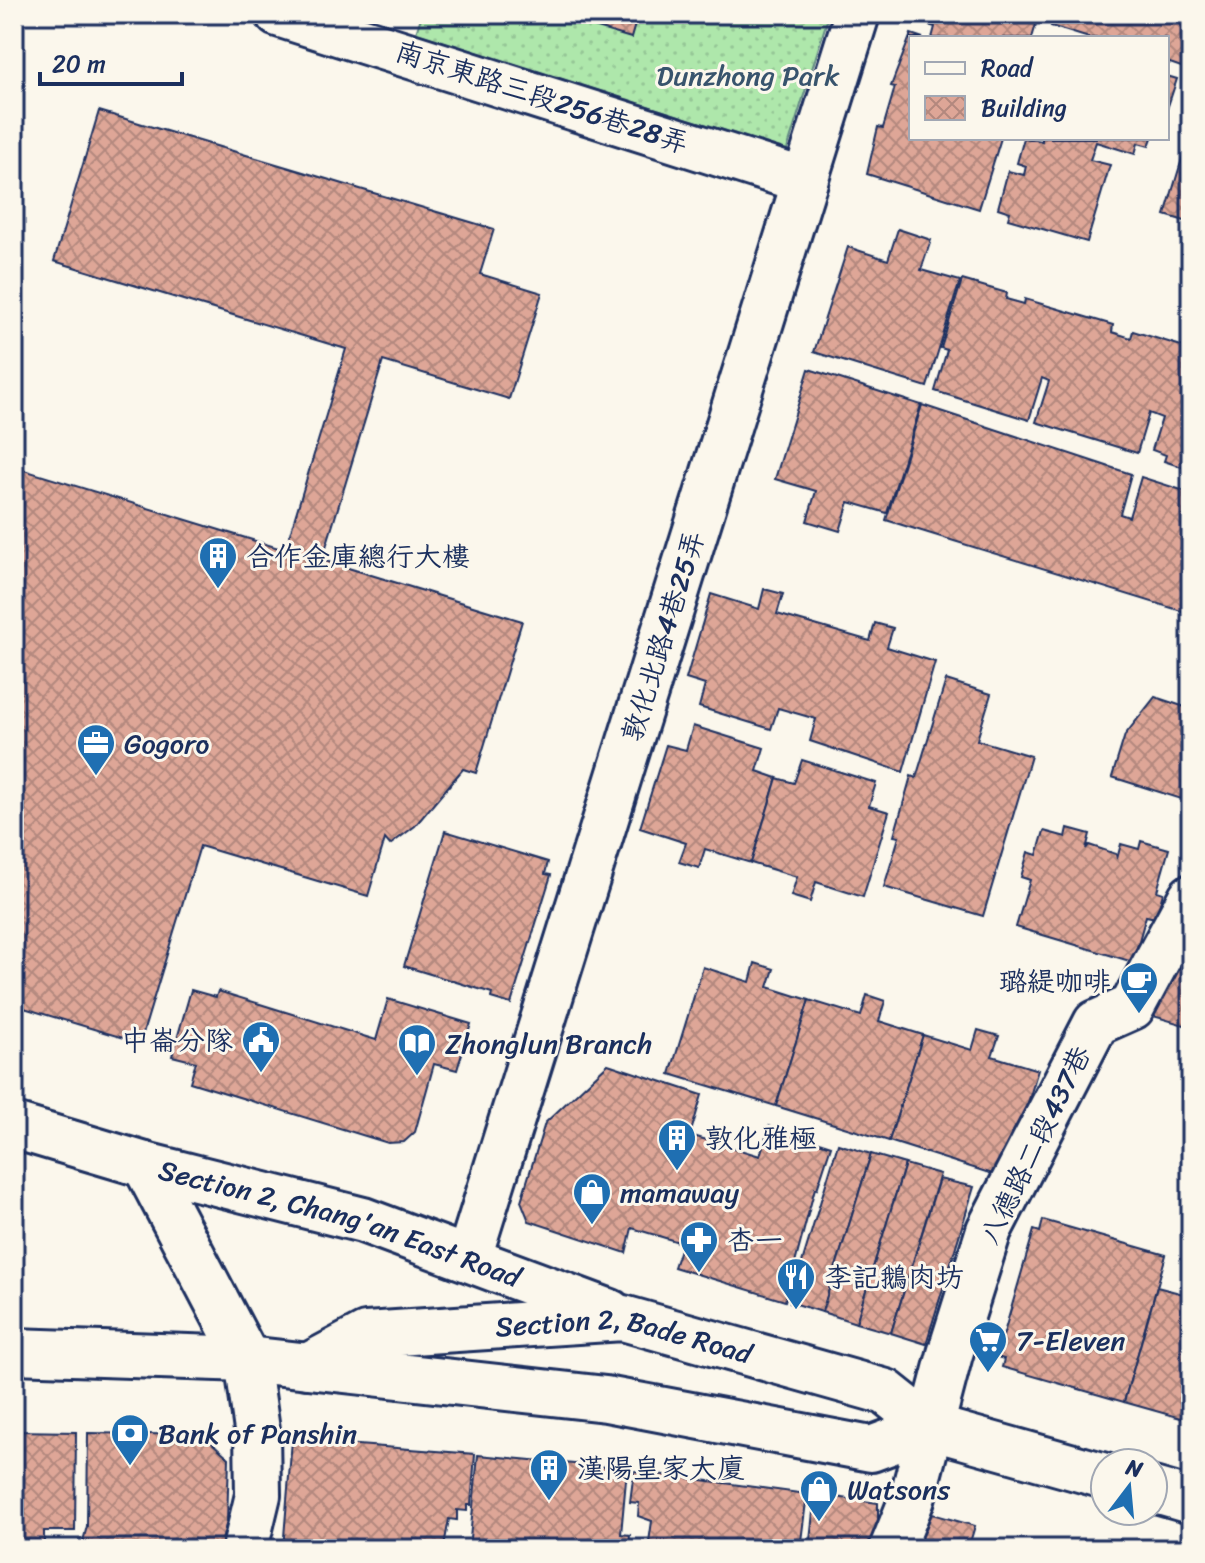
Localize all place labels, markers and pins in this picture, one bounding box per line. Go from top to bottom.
place label: 合作金庫總行大樓 [246,532,470,581]
building icon: 合作金庫總行大樓 [197,535,239,590]
place label: Gogoro [124,719,210,768]
office icon: Gogoro [75,722,117,777]
place label: 璐緹咖啡 [999,957,1111,1006]
cafe icon: 璐緹咖啡 [1118,960,1160,1015]
place label: 中崙分隊 [121,1016,233,1065]
public building icon: 中崙分隊 [240,1019,282,1074]
place label: Zhonglun Branch [445,1019,652,1068]
library icon: Zhonglun Branch [396,1022,438,1077]
place label: 敦化雅極 [705,1114,817,1163]
building icon: 敦化雅極 [656,1117,698,1172]
place label: mamaway [620,1168,740,1217]
shop icon: mamaway [571,1171,613,1226]
place label: 杏一 [727,1216,783,1265]
pharmacy icon: 杏一 [678,1219,720,1274]
place label: 李記鵝肉坊 [824,1253,964,1302]
restaurant icon: 李記鵝肉坊 [775,1256,817,1311]
place label: 7-Eleven [1016,1316,1126,1365]
supermarket icon: 7-Eleven [967,1319,1009,1374]
place label: Bank of Panshin [158,1409,357,1458]
bank icon: Bank of Panshin [109,1412,151,1467]
place label: 漢陽皇家大廈 [577,1444,745,1493]
building icon: 漢陽皇家大廈 [528,1447,570,1502]
place label: Watsons [847,1465,950,1514]
shop icon: Watsons [798,1468,840,1523]

